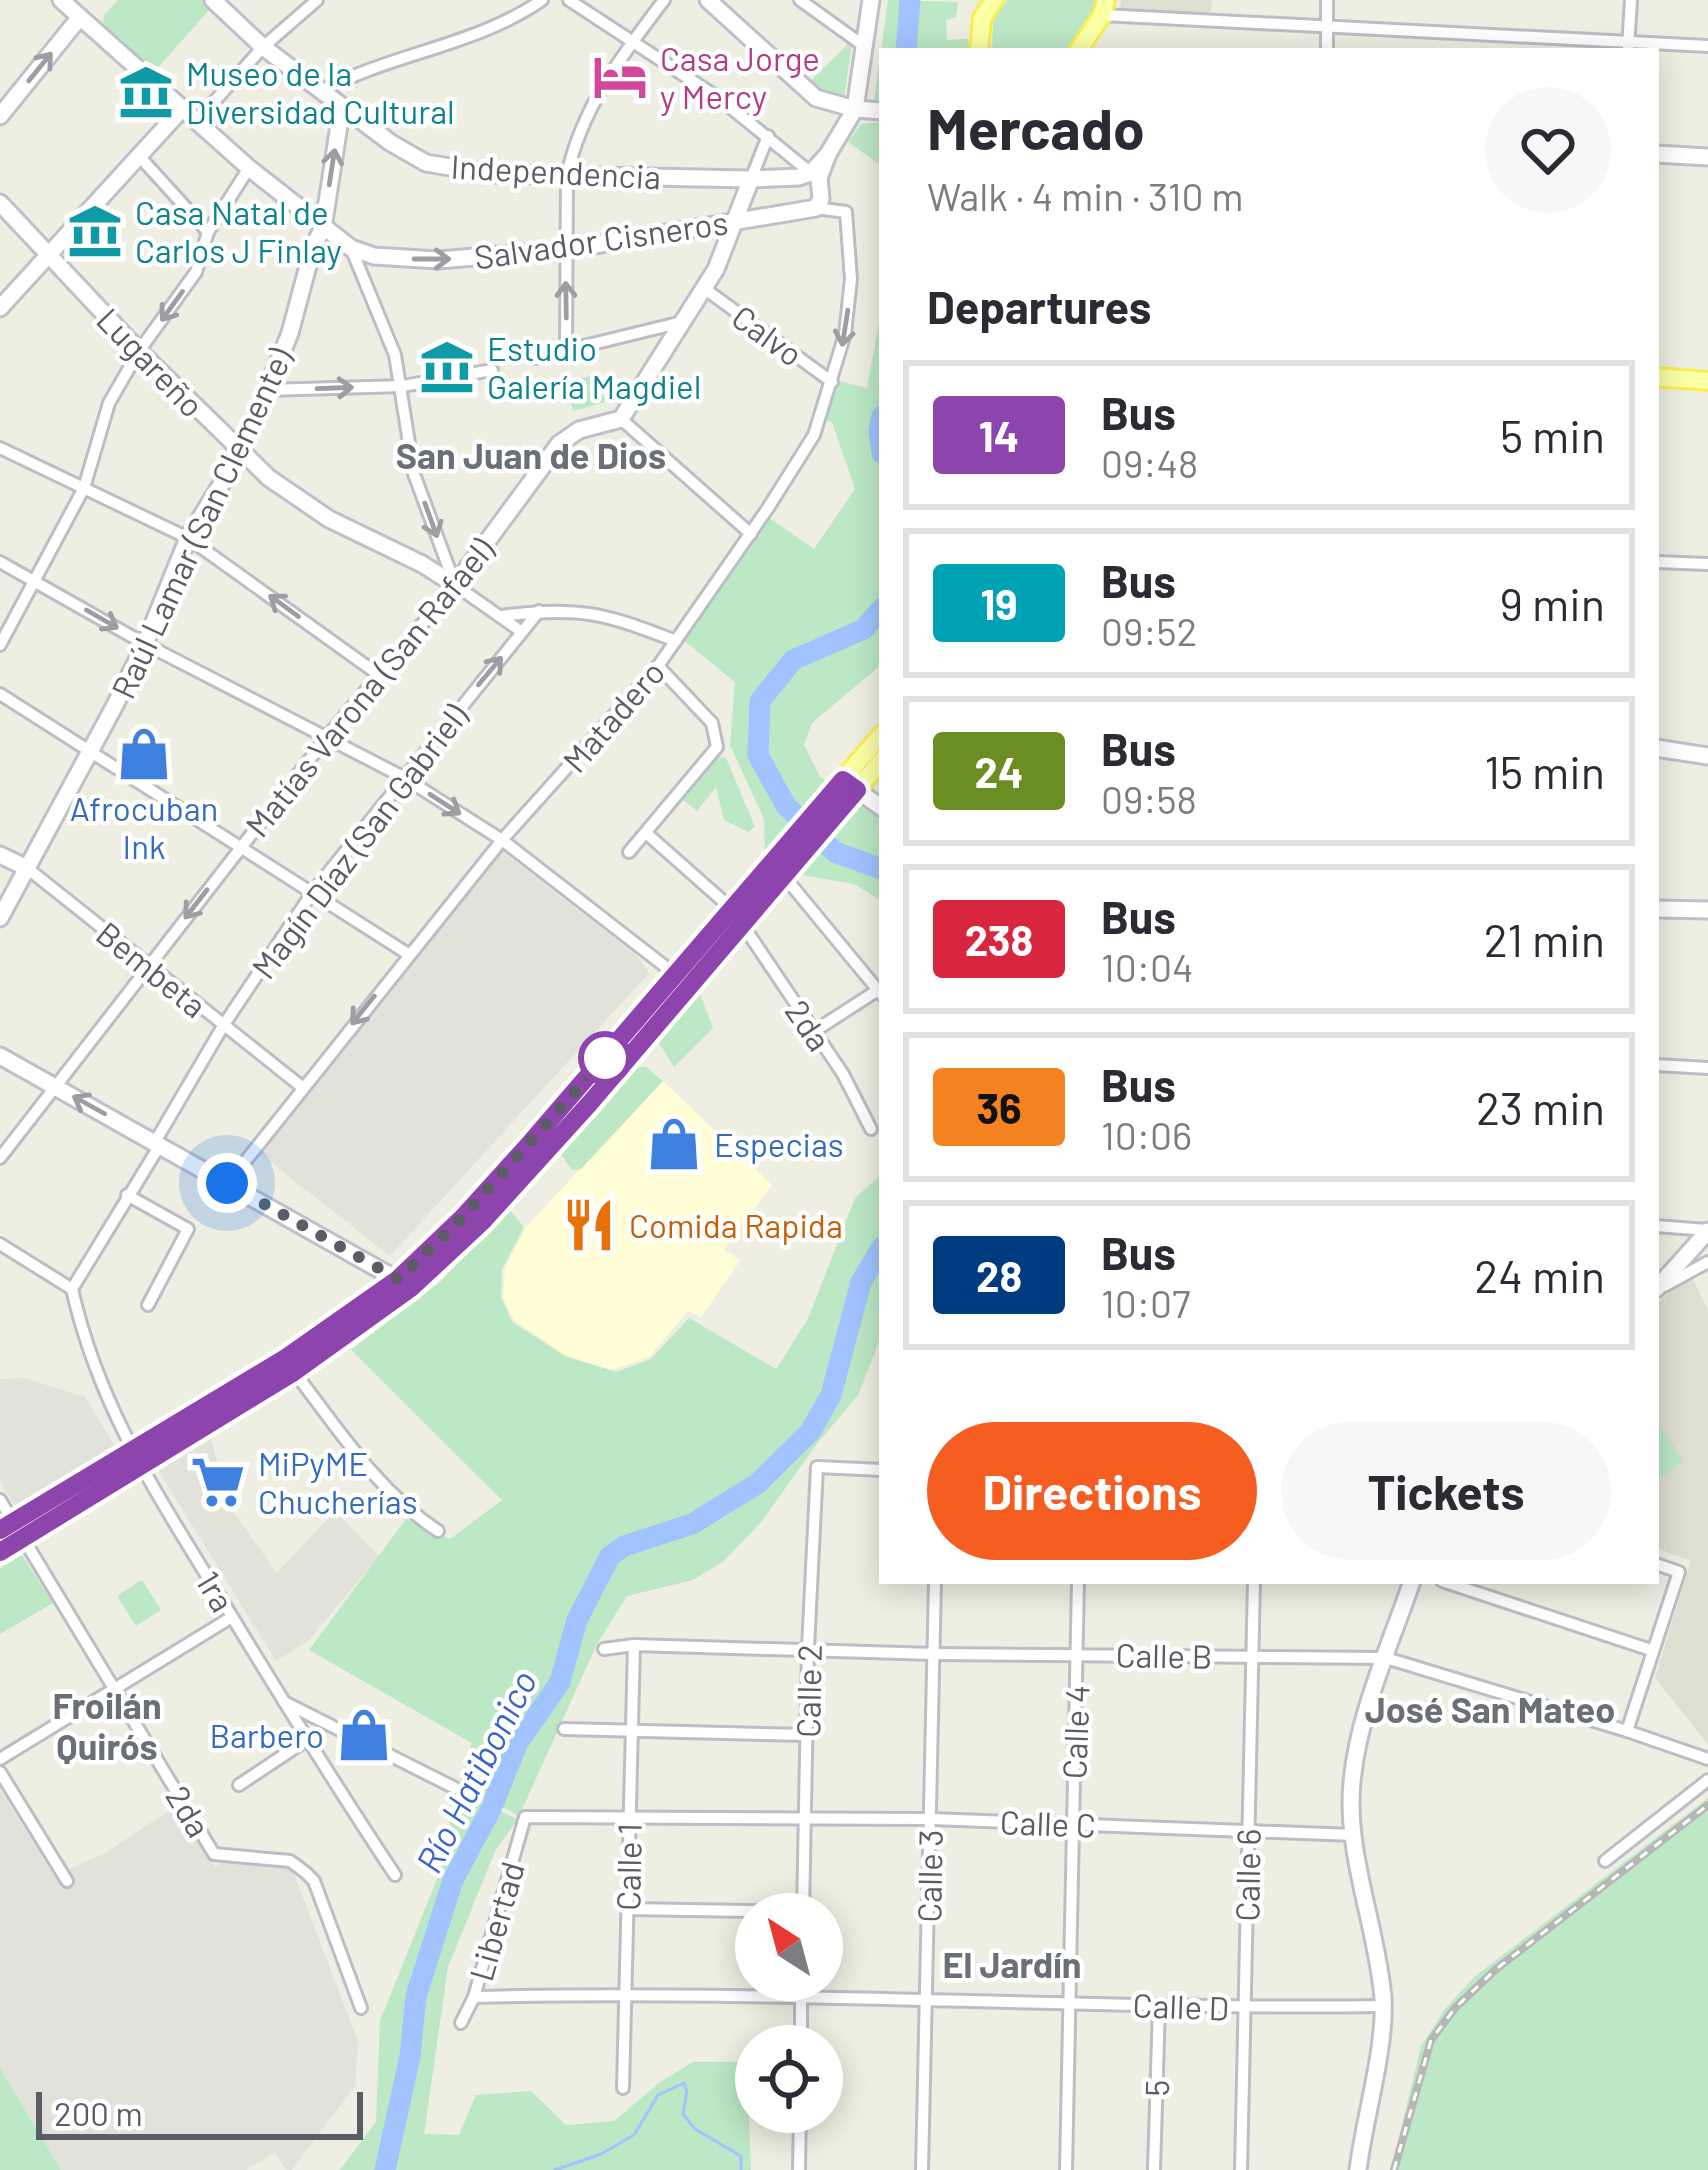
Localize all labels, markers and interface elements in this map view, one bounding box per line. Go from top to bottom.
place label: Casa Jorge y Mercy [660,38,820,116]
hotel icon: Casa Jorge y Mercy [591,48,649,106]
one-way arrow [26,51,53,83]
place label: Museo de la Diversidad Cultural [186,53,455,131]
museum icon: Museo de la Diversidad Cultural [117,63,175,121]
button: heart [1485,87,1611,213]
text: Mercado [927,93,1145,161]
street label: Independencia [450,146,662,196]
one-way arrow [322,148,345,187]
text: Walk · 4 min · 310 m [927,172,1244,219]
place label: Casa Natal de Carlos J Finlay [135,192,342,270]
street label: Salvador Cisneros [472,201,730,277]
museum icon: Casa Natal de Carlos J Finlay [66,202,124,260]
one-way arrow [412,248,451,270]
text: Departures [927,279,1151,333]
one-way arrow [555,281,577,320]
one-way arrow [160,289,185,322]
street label: Calvo [725,296,811,374]
street label: Lugareño [89,299,213,425]
one-way arrow [832,308,855,347]
place label: Estudio Galería Magdiel [487,328,701,406]
museum icon: Estudio Galería Magdiel [418,338,476,396]
street label: Raúl Lamar (San Clemente) [102,341,300,704]
one-way arrow [315,377,354,400]
text: Bus [1101,385,1176,439]
text: 5 min [1500,408,1605,462]
text: 14 [979,410,1019,460]
district label: San Juan de Dios [396,433,666,476]
text: 09:48 [1101,439,1198,486]
one-way arrow [422,501,443,538]
street label: Matías Varona (San Rafael) [236,529,502,844]
text: Bus [1101,553,1176,607]
text: 9 min [1500,576,1605,630]
text: 19 [980,578,1018,628]
one-way arrow [268,594,301,620]
text: 09:52 [1101,607,1198,654]
one-way arrow [84,608,119,632]
street label: Matadero [554,652,672,780]
one-way arrow [476,656,503,687]
street label: Magín Díaz (San Gabriel) [243,696,475,986]
text: Bus [1101,721,1176,775]
shop icon: Afrocuban Ink [115,725,173,783]
text: 15 min [1484,744,1605,798]
text: 24 [975,746,1023,796]
text: 09:58 [1101,775,1197,822]
place label: Afrocuban Ink [70,788,218,866]
one-way arrow [428,792,462,816]
one-way arrow [183,888,210,920]
text: Bus [1101,889,1176,943]
text: 21 min [1484,912,1605,966]
street label: Bembeta [89,913,215,1025]
text: 238 [965,914,1033,964]
text: 10:04 [1101,943,1193,990]
street label: 2da [778,992,840,1058]
one-way arrow [351,993,377,1025]
unlabelled marker [580,1033,630,1083]
text: Bus [1101,1057,1176,1111]
text: 23 min [1476,1080,1605,1134]
text: 36 [976,1082,1022,1132]
one-way arrow [72,1092,107,1116]
text: 10:06 [1101,1111,1192,1158]
shop icon: Especias [645,1115,703,1173]
place label: Especias [714,1124,844,1164]
your location [197,1153,257,1213]
restaurant icon: Comida Rapida [560,1196,618,1254]
place label: Comida Rapida [629,1205,843,1245]
text: Bus [1101,1225,1176,1279]
text: 24 min [1474,1248,1605,1302]
text: 28 [976,1250,1022,1300]
text: 10:07 [1101,1279,1190,1326]
button: Directions [927,1422,1257,1560]
button: Tickets [1281,1422,1611,1560]
place label: MiPyME Chucherías [258,1443,418,1521]
supermarket icon: MiPyME Chucherías [189,1453,247,1511]
street label: 1ra [188,1563,244,1619]
street label: Calle B [1115,1634,1213,1676]
street label: Calle 2 [787,1644,829,1738]
water label: Río Hatibonico [406,1663,544,1879]
district label: Froilán Quirós [52,1683,162,1767]
street label: Calle 4 [1053,1684,1097,1780]
district label: José San Mateo [1365,1687,1615,1730]
shop icon: Barbero [335,1706,393,1764]
place label: Barbero [209,1715,324,1755]
street label: 2da [158,1778,220,1844]
street label: Calle C [999,1801,1097,1845]
street label: Calle 1 [607,1823,649,1911]
street label: Calle 6 [1226,1828,1268,1922]
street label: Calle 3 [908,1829,950,1923]
street label: Libertad [460,1857,532,1985]
north arrow [735,1893,843,2001]
map controls [735,1893,843,2133]
district label: El Jardín [943,1942,1081,1985]
street label: Calle D [1132,1984,1230,2028]
button: locate [735,2025,843,2133]
street label: 5 [1136,2079,1176,2097]
scale bar [36,2086,363,2139]
text: 200 m [54,2093,143,2133]

